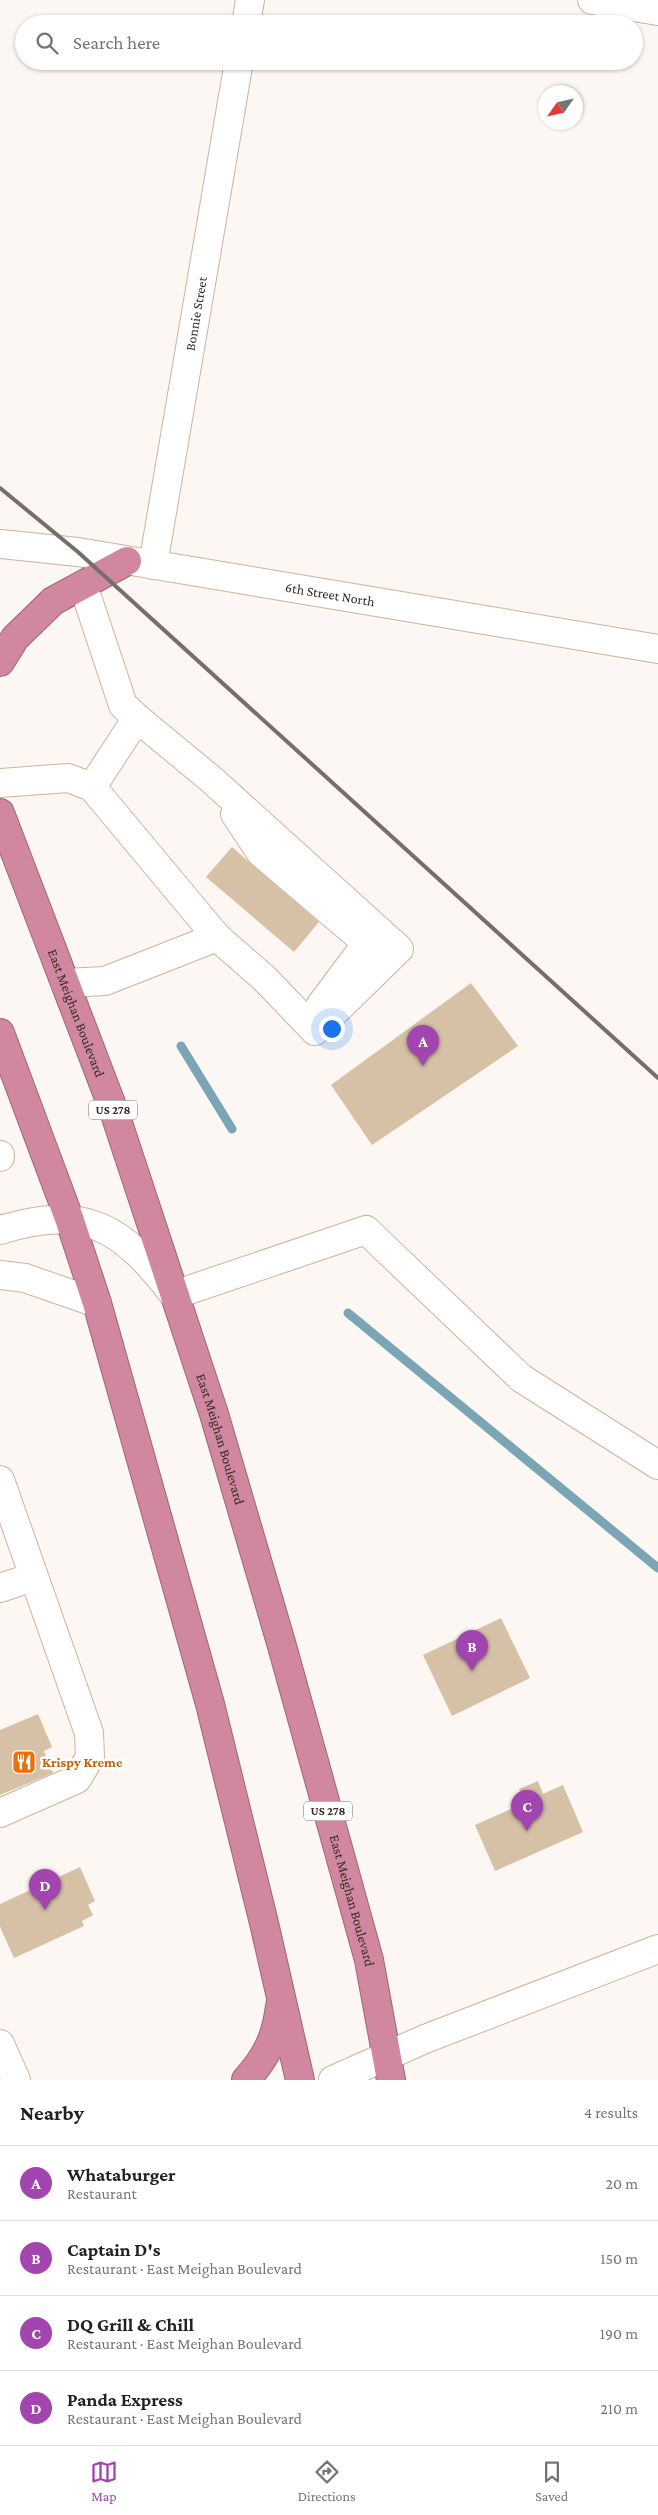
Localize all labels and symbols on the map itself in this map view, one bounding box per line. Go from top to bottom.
north arrow [538,85,583,130]
street label: Bonnie Street [182,275,210,352]
street label: 6th Street North [284,579,377,610]
street label: East Meighan Boulevard [45,946,108,1080]
your location [319,1016,345,1042]
pin: A [407,1025,439,1066]
road number: US 278 [89,1100,137,1120]
street label: East Meighan Boulevard [193,1371,248,1507]
pin: B [456,1630,488,1671]
restaurant icon: Krispy Kreme [11,1749,37,1775]
place label: Krispy Kreme [42,1754,123,1770]
pin: C [511,1790,543,1831]
road number: US 278 [304,1802,352,1820]
street label: East Meighan Boulevard [327,1833,378,1968]
pin: D [29,1869,61,1910]

